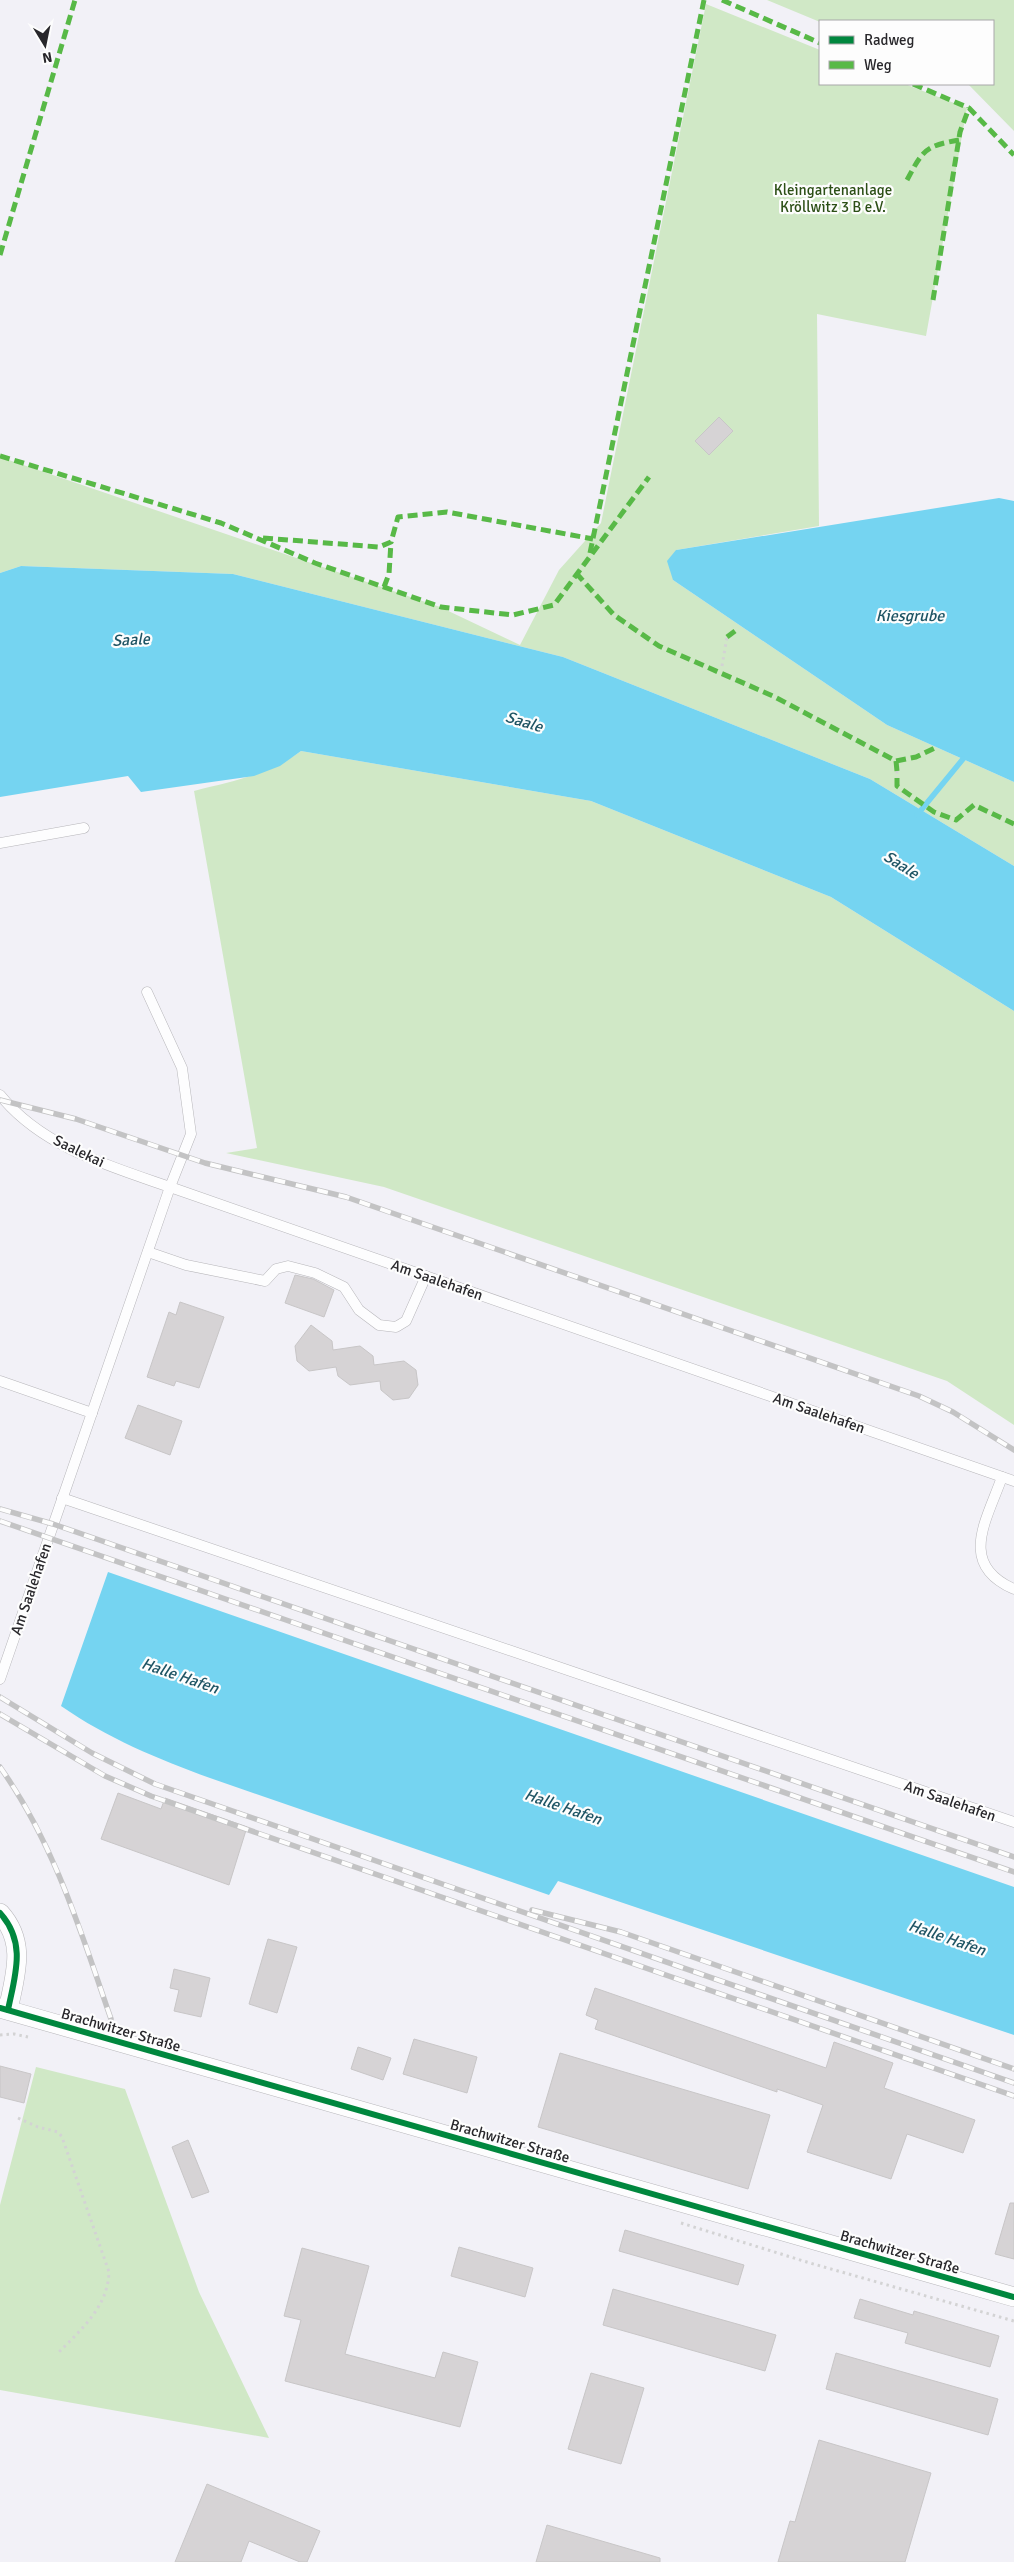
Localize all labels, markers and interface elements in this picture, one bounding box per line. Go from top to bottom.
north arrow [20,20,70,70]
legend [819,20,994,85]
text: Radweg [864,31,915,49]
text: N [41,48,53,67]
text: Weg [864,56,892,74]
park label: Kleingartenanlage Kröllwitz 3 B e.V. [774,181,892,216]
water label: Kiesgrube [876,606,945,626]
water label: Saale [112,629,151,651]
water label: Saale [503,707,546,737]
water label: Saale [880,847,923,884]
street label: Saalekai [51,1131,107,1171]
street label: Am Saalehafen [389,1256,485,1304]
street label: Am Saalehafen [771,1389,867,1437]
street label: Am Saalehafen [7,1541,55,1637]
water label: Halle Hafen [139,1653,222,1699]
street label: Am Saalehafen [902,1777,998,1825]
water label: Halle Hafen [522,1784,605,1830]
water label: Halle Hafen [906,1915,989,1961]
street label: Brachwitzer Straße [59,2004,183,2056]
street label: Brachwitzer Straße [448,2115,572,2167]
street label: Brachwitzer Straße [838,2226,962,2278]

